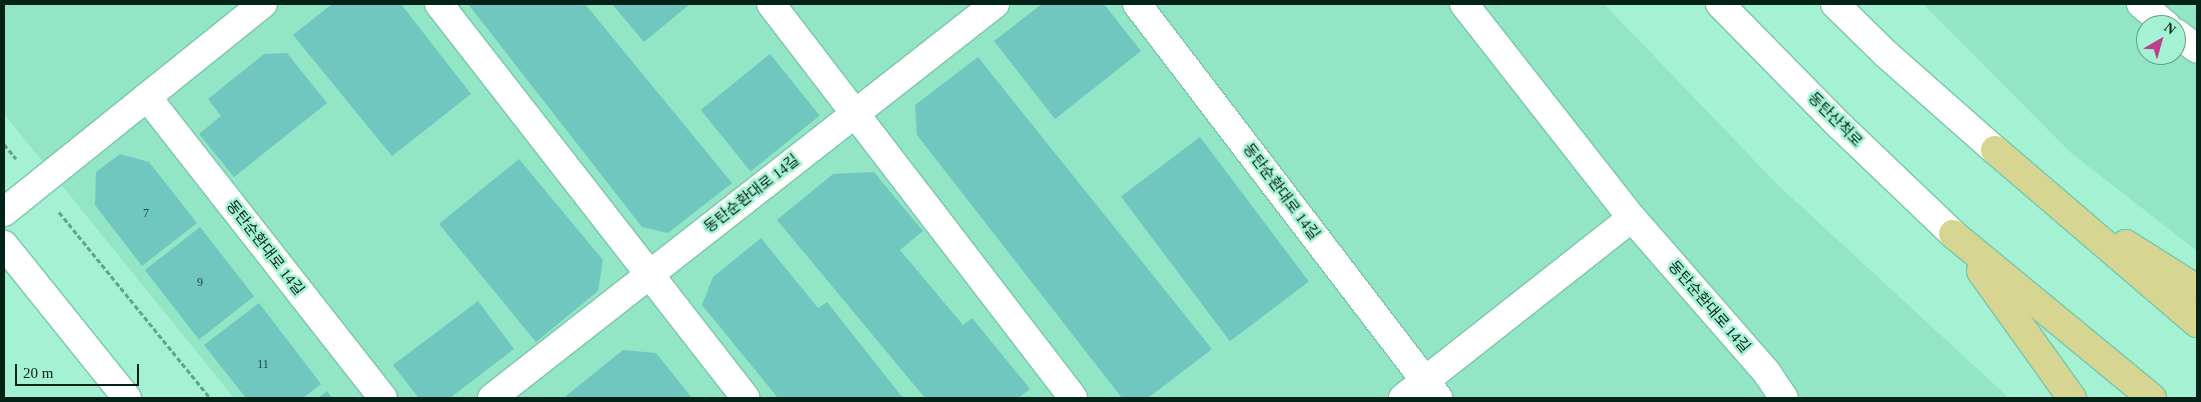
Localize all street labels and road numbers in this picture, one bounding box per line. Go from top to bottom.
street label: 동탄산척로 [1804,89,1866,151]
street label: 동탄순환대로 14길 [1239,141,1323,243]
street label: 동탄순환대로 14길 [701,151,803,237]
street label: 동탄순환대로 14길 [222,197,308,299]
street label: 동탄순환대로 14길 [1664,258,1754,356]

